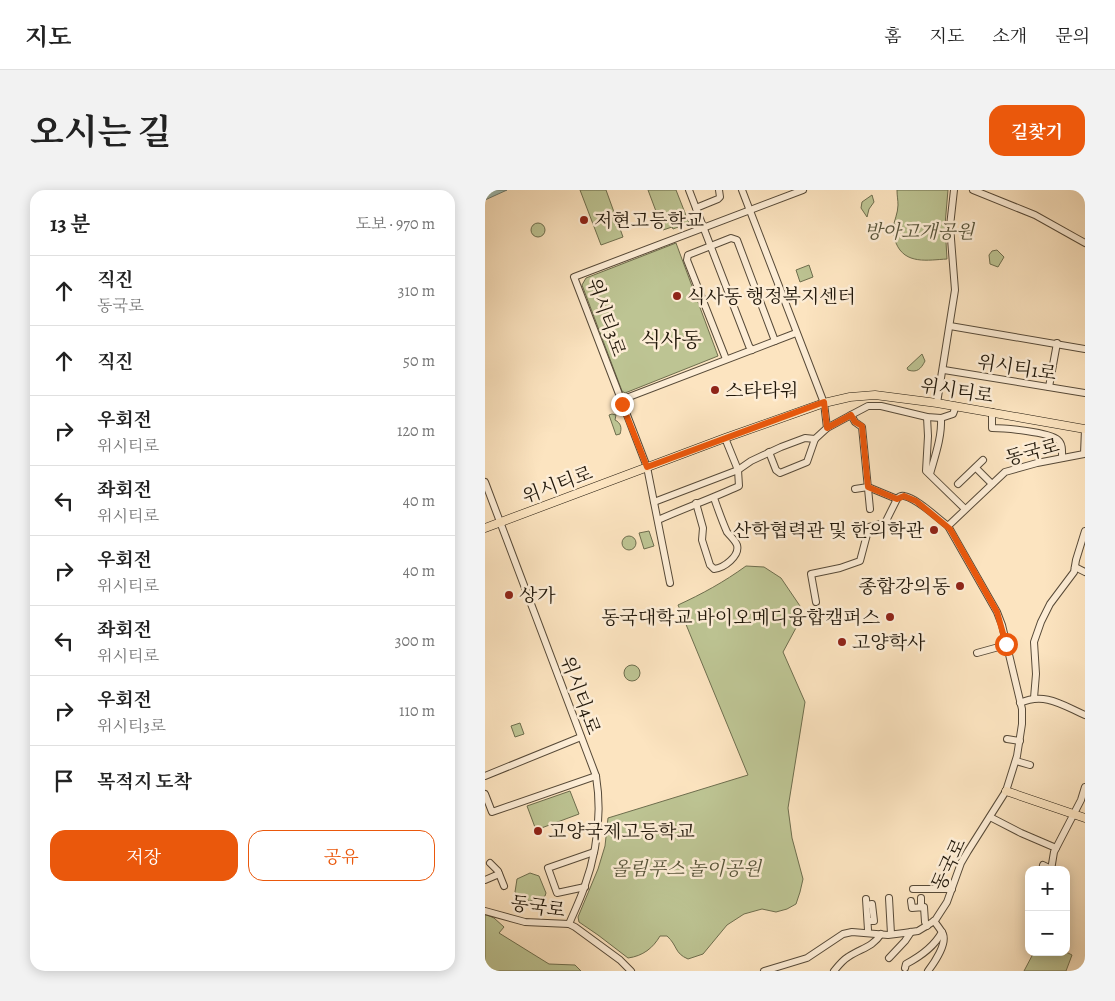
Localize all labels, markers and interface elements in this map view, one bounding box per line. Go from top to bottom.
text: 지도 [25,21,71,53]
text: 홈 [884,24,902,48]
text: 지도 [930,24,964,48]
text: 소개 [992,24,1027,48]
text: 문의 [1055,24,1090,48]
button: 길찾기 [989,105,1085,156]
text: 오시는 길 [30,108,171,156]
place label: 저현고등학교 [594,208,704,234]
text: 13 분 [50,210,91,238]
text: 도보 · 970 m [356,213,435,235]
marker: 저현고등학교 [578,214,590,226]
park label: 방아고개공원 [864,219,976,245]
text: 직진 [97,267,134,293]
street label: 위시티3로 [581,275,632,360]
icon: ahead [50,277,78,305]
text: 310 m [398,280,435,302]
place label: 식사동 행정복지센터 [687,284,856,310]
marker: 식사동 행정복지센터 [671,290,683,302]
text: 동국로 [97,295,143,317]
district label: 식사동 [641,326,701,354]
icon: ahead [50,347,78,375]
text: 직진 [97,349,134,375]
street label: 위시티1로 [975,349,1058,387]
text: 50 m [403,350,435,372]
street label: 위시티로 [919,372,995,410]
place label: 스타타워 [725,378,798,404]
marker: 스타타워 [709,384,721,396]
route end [611,393,634,416]
text: 우회전 [97,407,152,433]
icon: right [50,417,78,445]
text: 120 m [397,420,435,442]
street label: 동국로 [1002,432,1062,472]
text: 위시티로 [97,435,159,457]
street label: 위시티로 [518,460,596,510]
text: 좌회전 [97,477,152,503]
icon: left [50,487,78,515]
text: 40 m [403,490,435,512]
text: 위시티로 [97,505,159,527]
place label: 산학협력관 및 한의학관 [733,518,925,544]
marker: 산학협력관 및 한의학관 [928,524,940,536]
text: 우회전 [97,547,152,573]
icon: right [50,557,78,585]
text: 40 m [403,560,435,582]
place label: 종합강의동 [858,574,951,600]
text: 위시티로 [97,575,159,597]
marker: 종합강의동 [954,580,966,592]
place label: 상가 [519,583,556,609]
marker: 상가 [503,589,515,601]
place label: 동국대학교 바이오메디융합캠퍼스 [601,605,880,631]
marker: 동국대학교 바이오메디융합캠퍼스 [884,611,896,623]
text: 좌회전 [97,617,152,643]
icon: left [50,627,78,655]
text: 300 m [395,630,435,652]
place label: 고양학사 [852,630,926,656]
route start [995,633,1018,656]
marker: 고양학사 [836,636,848,648]
text: 위시티로 [97,645,159,667]
street label: 위시티4로 [554,652,606,738]
text: 우회전 [97,687,152,713]
icon: right [50,697,78,725]
text: 110 m [399,700,435,722]
text: 위시티3로 [97,715,165,737]
icon: arrive [50,767,78,795]
text: 목적지 도착 [97,769,192,795]
place label: 고양국제고등학교 [548,819,695,845]
marker: 고양국제고등학교 [532,825,544,837]
button: 저장 [50,830,238,881]
button: 공유 [248,830,435,881]
street label: 동국로 [925,834,972,895]
park label: 올림푸스 놀이공원 [611,856,763,882]
map controls [1025,866,1070,956]
button: + [1025,866,1070,911]
street label: 동국로 [509,890,567,924]
button: − [1025,911,1070,956]

